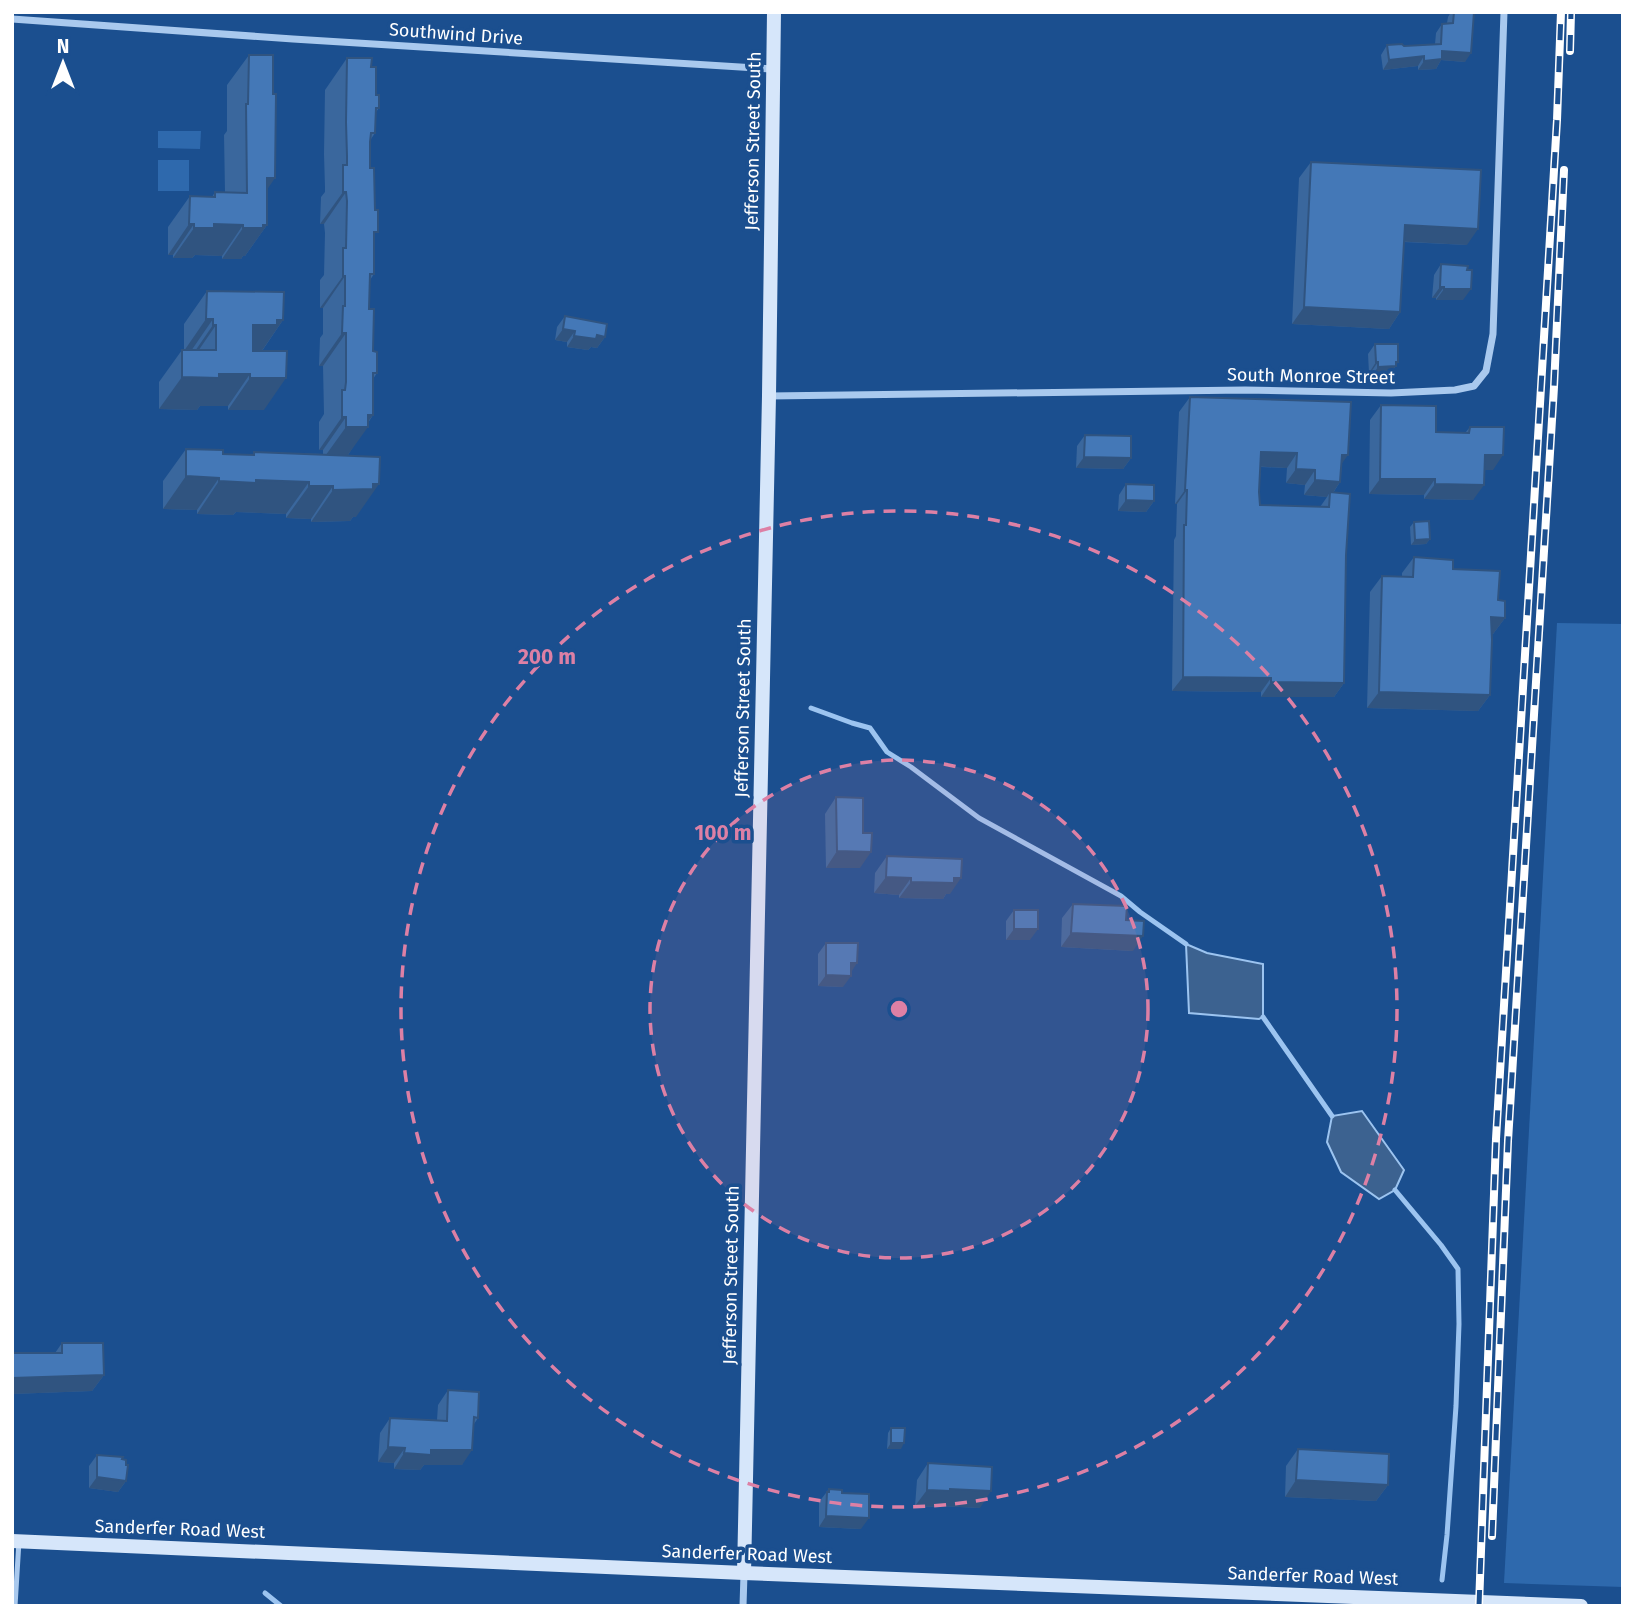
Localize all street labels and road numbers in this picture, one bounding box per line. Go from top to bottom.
street label: Southwind Drive [388,18,524,50]
street label: Jefferson Street South [740,51,766,231]
street label: South Monroe Street [1227,364,1396,388]
street label: Jefferson Street South [730,618,756,798]
street label: Jefferson Street South [718,1185,744,1365]
street label: Sanderfer Road West [94,1515,266,1543]
street label: Sanderfer Road West [661,1540,833,1568]
street label: Sanderfer Road West [1227,1562,1399,1590]

